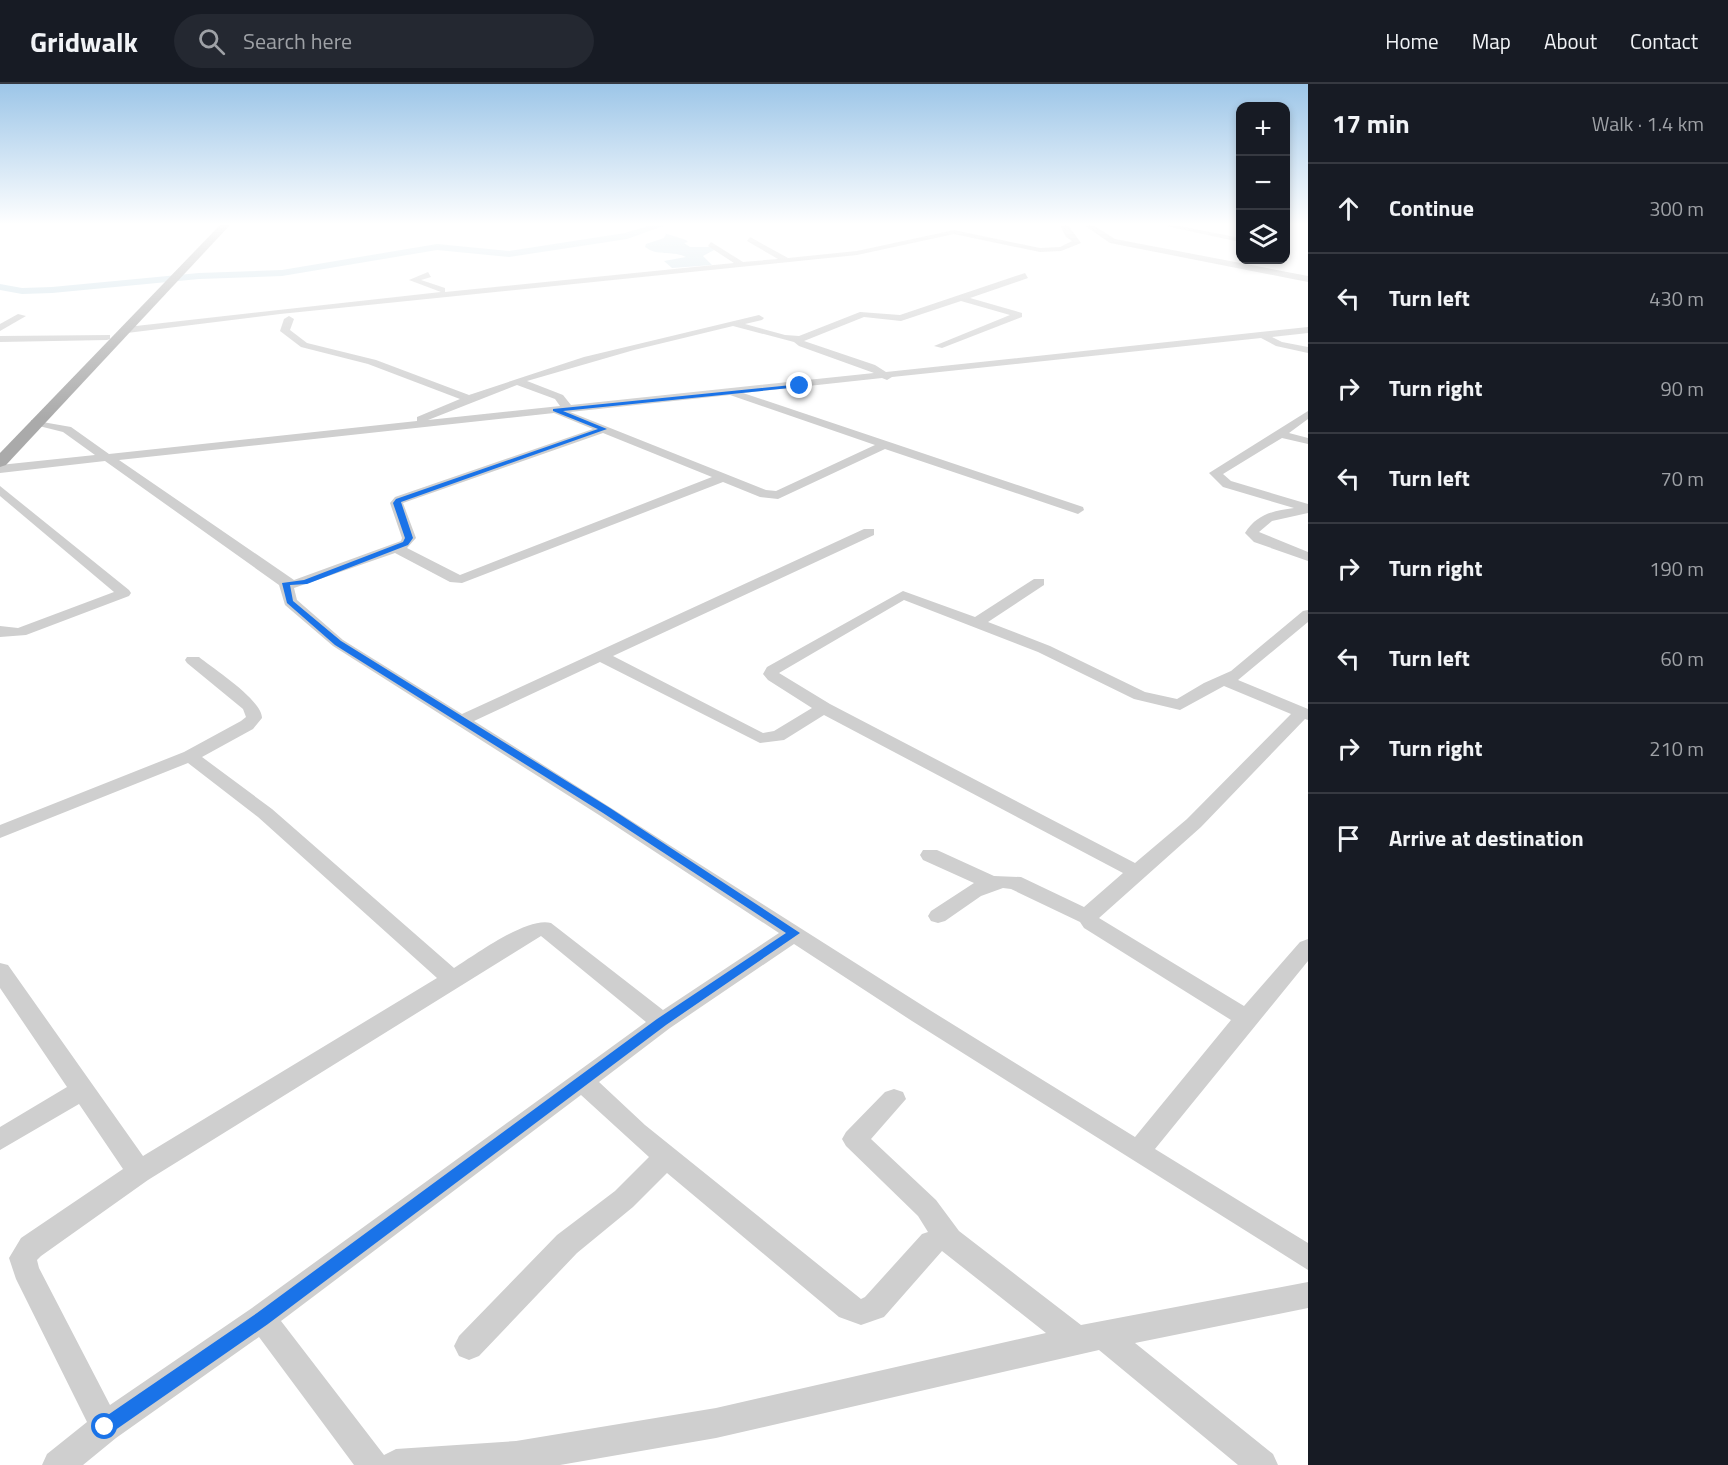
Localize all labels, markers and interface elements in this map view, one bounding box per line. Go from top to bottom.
search box [174,14,594,68]
text: Gridwalk [30,20,138,63]
text: Search here [243,24,352,58]
icon: search [195,25,228,58]
text: Home [1385,25,1439,57]
text: Map [1472,25,1511,57]
text: About [1544,25,1597,57]
text: Contact [1630,25,1698,57]
map controls [1236,102,1290,264]
button: + [1236,102,1290,156]
text: 17 min [1332,104,1410,143]
text: Walk · 1.4 km [1592,108,1704,139]
button: − [1236,156,1290,210]
text: Continue [1389,191,1474,225]
icon: ahead [1332,192,1365,225]
text: 300 m [1649,193,1704,224]
button: layers [1236,210,1290,264]
text: Turn left [1389,281,1470,315]
icon: left [1332,282,1365,315]
text: 430 m [1649,283,1704,314]
text: Turn right [1389,371,1483,405]
route end [786,372,812,398]
icon: right [1332,372,1365,405]
text: 90 m [1660,373,1704,404]
text: Turn left [1389,461,1470,495]
icon: left [1332,462,1365,495]
text: 70 m [1660,463,1704,494]
text: Turn right [1389,551,1483,585]
icon: right [1332,552,1365,585]
text: 190 m [1649,553,1704,584]
text: Turn left [1389,641,1470,675]
icon: left [1332,642,1365,675]
text: 60 m [1660,643,1704,674]
text: Turn right [1389,731,1483,765]
icon: right [1332,732,1365,765]
text: 210 m [1649,733,1704,764]
text: Arrive at destination [1389,821,1584,855]
icon: arrive [1332,822,1365,855]
route start [91,1413,117,1439]

